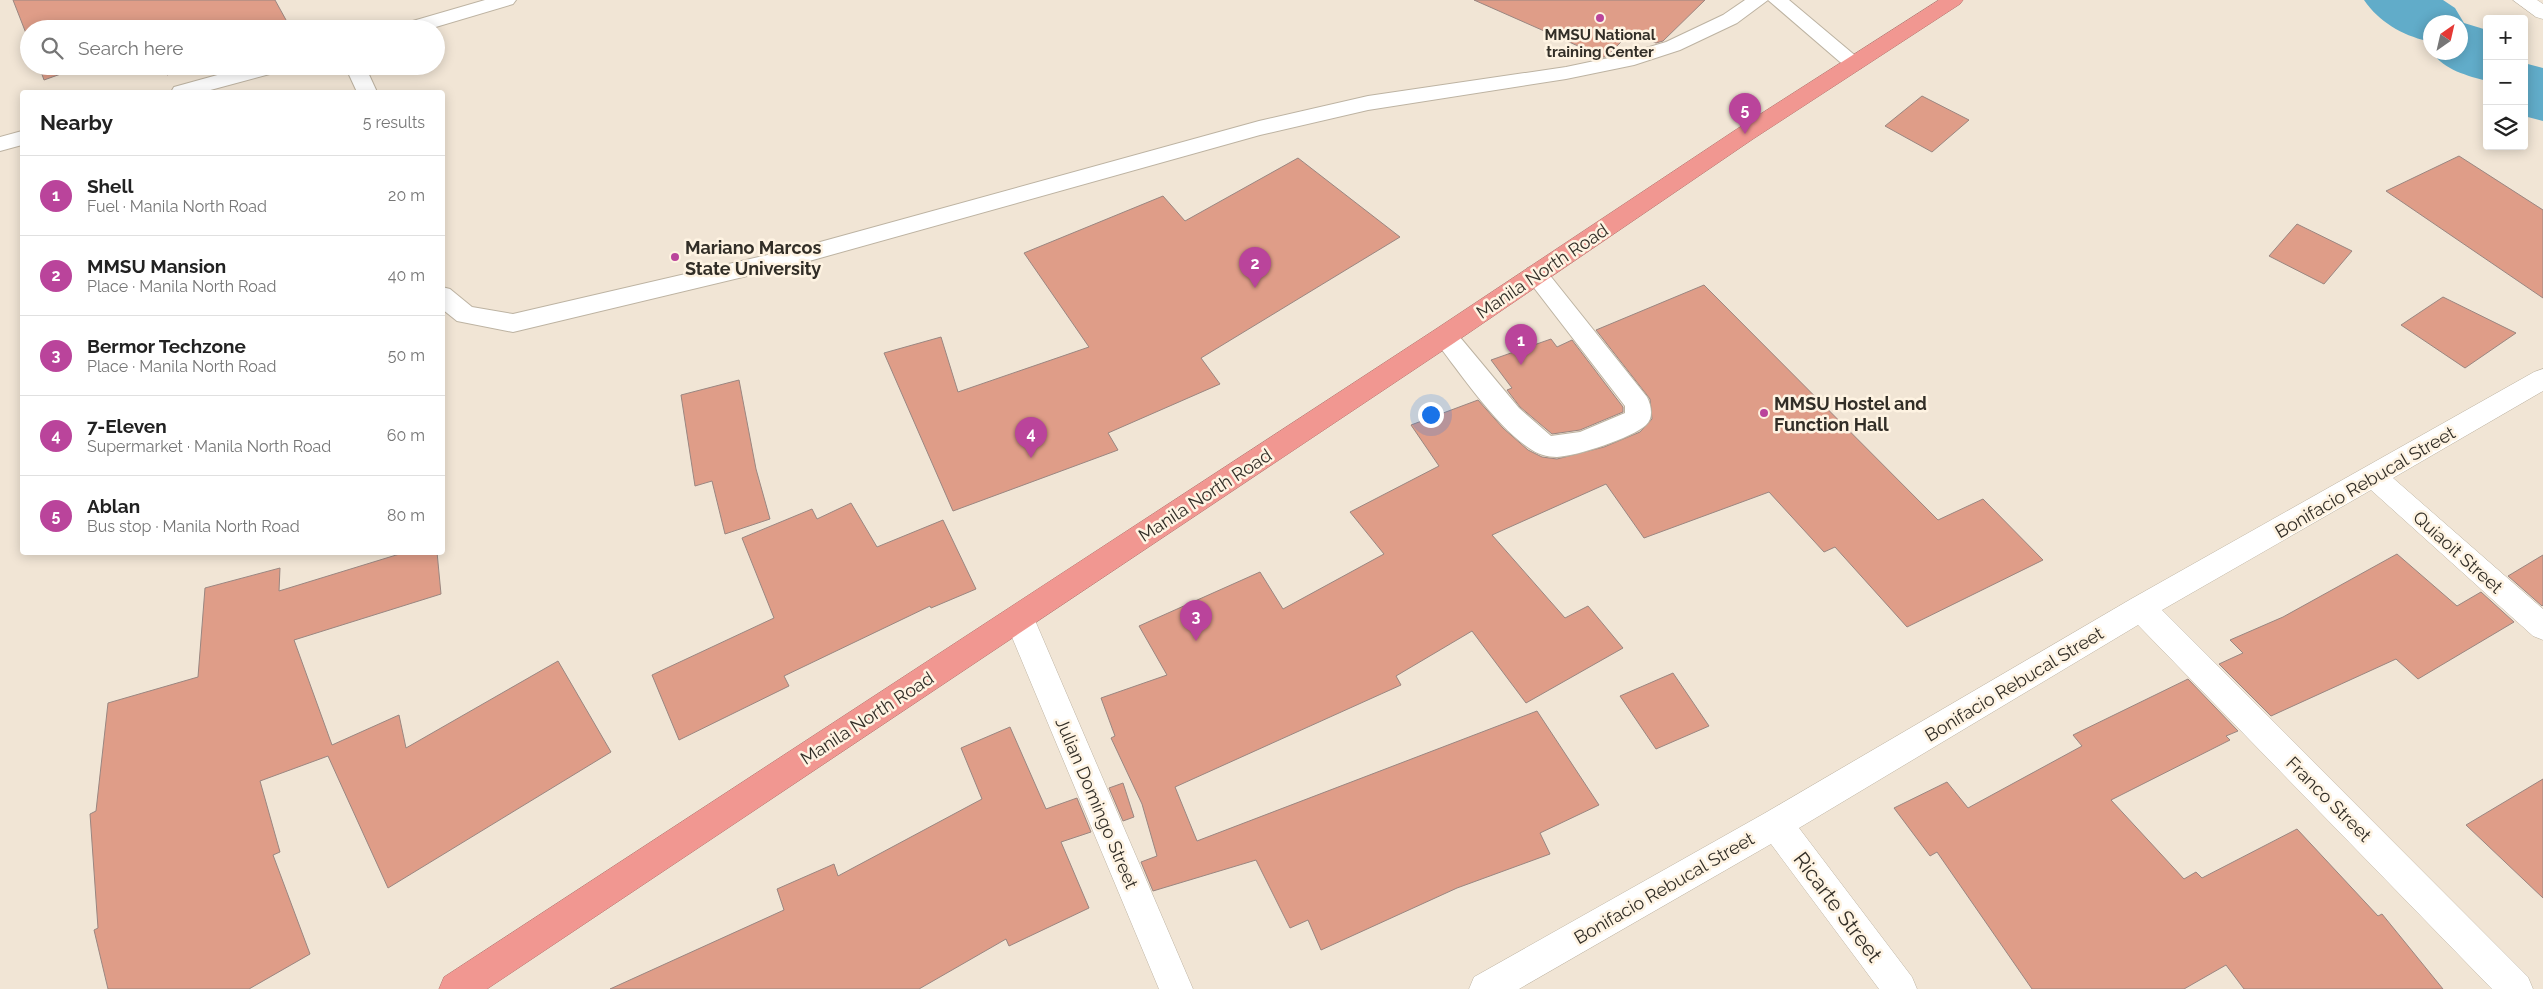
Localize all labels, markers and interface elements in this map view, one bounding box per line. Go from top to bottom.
marker: MMSU National training Center [1594,12,1606,24]
north arrow [2423,15,2468,60]
map controls [2483,15,2528,150]
button: + [2483,15,2528,60]
search box [20,20,445,75]
place label: MMSU National training Center [1545,26,1656,61]
icon: search [38,34,66,62]
text: Search here [78,37,184,59]
button: − [2483,60,2528,105]
pin: 5 [1729,93,1761,134]
button: layers [2483,105,2528,150]
text: Nearby [40,110,113,135]
text: 5 results [363,113,425,132]
text: Shell [87,175,134,197]
text: 1 [52,186,60,205]
text: 20 m [388,186,425,205]
text: Fuel · Manila North Road [87,197,267,216]
street label: Manila North Road [1472,219,1612,323]
place label: Mariano Marcos State University [685,237,821,279]
pin: 2 [1239,247,1271,288]
marker: Mariano Marcos State University [669,251,681,263]
text: MMSU Mansion [87,255,226,277]
text: 2 [51,266,61,285]
text: 40 m [388,266,425,285]
text: Place · Manila North Road [87,277,276,296]
pin: 1 [1505,324,1537,365]
text: Bermor Techzone [87,335,246,357]
text: 3 [52,346,60,365]
text: 50 m [388,346,425,365]
text: Place · Manila North Road [87,357,276,376]
place label: MMSU Hostel and Function Hall [1774,393,1927,435]
your location [1418,402,1444,428]
marker: MMSU Hostel and Function Hall [1758,407,1770,419]
text: 7-Eleven [87,415,167,437]
pin: 4 [1015,417,1047,458]
street label: Bonifacio Rebucal Street [2271,422,2459,542]
text: 4 [51,426,61,445]
text: 60 m [387,426,425,445]
text: Supermarket · Manila North Road [87,437,331,456]
street label: Manila North Road [1135,444,1275,546]
text: Ablan [87,495,140,517]
text: 5 [52,506,60,525]
text: 80 m [387,506,425,525]
street label: Quiaoit Street [2409,506,2507,598]
text: Bus stop · Manila North Road [87,517,300,536]
pin: 3 [1180,600,1212,641]
street label: Bonifacio Rebucal Street [1921,622,2107,746]
street label: Manila North Road [797,667,937,769]
street label: Julian Domingo Street [1051,714,1143,892]
street label: Franco Street [2282,752,2376,846]
street label: Bonifacio Rebucal Street [1570,828,1758,948]
street label: Ricarte Street [1789,847,1887,967]

